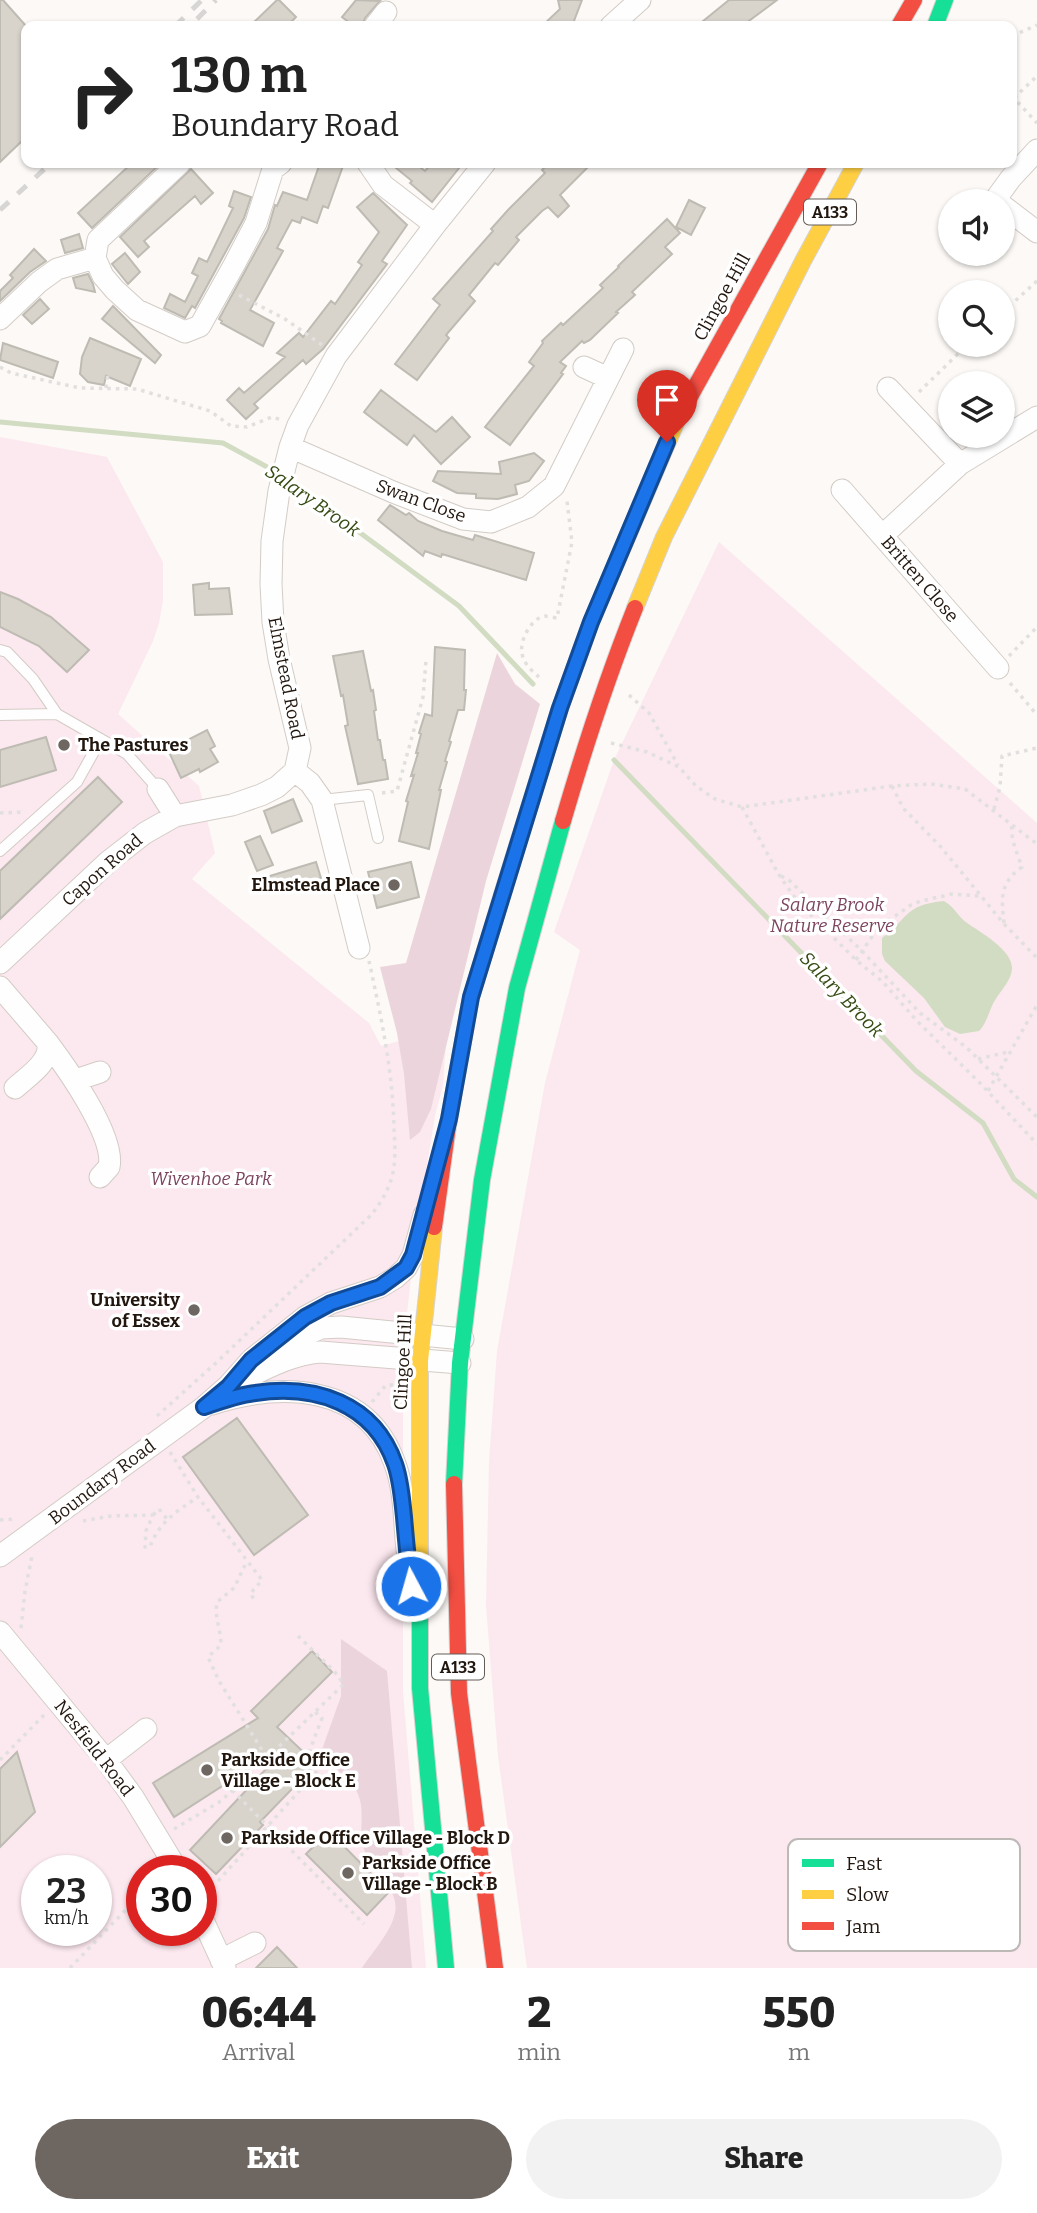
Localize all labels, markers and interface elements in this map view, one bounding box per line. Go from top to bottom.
text: 130 m [171,46,307,105]
icon: right [56,49,147,140]
text: Boundary Road [171,106,399,144]
map controls [938,189,1015,448]
button: sound [938,189,1015,266]
road number: A133 [804,200,856,224]
street label: Clingoe Hill [689,249,755,345]
button: search [938,280,1015,357]
pin [637,370,697,442]
button: layers [938,371,1015,448]
icon: arrive [648,381,686,419]
water label: Salary Brook [261,459,365,542]
street label: Swan Close [373,475,469,527]
street label: Britten Close [877,531,963,627]
street label: Elmstead Road [263,615,309,742]
place label: The Pastures [78,734,189,756]
marker: The Pastures [56,737,72,753]
street label: Capon Road [57,829,147,911]
place label: Elmstead Place [251,874,380,896]
marker: Elmstead Place [386,877,402,893]
park label: Salary Brook Nature Reserve [770,894,894,937]
water label: Salary Brook [795,947,889,1042]
park label: Wivenhoe Park [150,1168,272,1190]
place label: University of Essex [90,1289,181,1332]
marker: University of Essex [186,1302,202,1318]
street label: Clingoe Hill [389,1313,417,1411]
street label: Boundary Road [44,1434,160,1529]
position arrow [374,1549,448,1623]
road number: A133 [432,1654,484,1680]
street label: Nesfield Road [50,1696,139,1801]
place label: Parkside Office Village - Block E [221,1749,356,1792]
marker: Parkside Office Village - Block E [199,1762,215,1778]
place label: Parkside Office Village - Block D [241,1827,510,1849]
marker: Parkside Office Village - Block D [219,1830,235,1846]
legend [788,1839,1020,1951]
place label: Parkside Office Village - Block B [362,1852,498,1895]
text: Fast [846,1852,883,1875]
speed limit sign: 30 [126,1855,217,1946]
marker: Parkside Office Village - Block B [340,1865,356,1881]
text: 23 [47,1870,86,1912]
text: Slow [846,1883,889,1906]
text: km/h [44,1907,89,1929]
text: Jam [845,1915,880,1938]
text: 06:44 [202,1988,316,2038]
text: 2 [527,1988,551,2038]
text: 550 [762,1988,835,2038]
text: Arrival [222,2038,295,2066]
text: min [518,2038,561,2066]
text: m [788,2038,810,2066]
button: Exit [35,2119,512,2199]
button: Share [526,2119,1002,2199]

